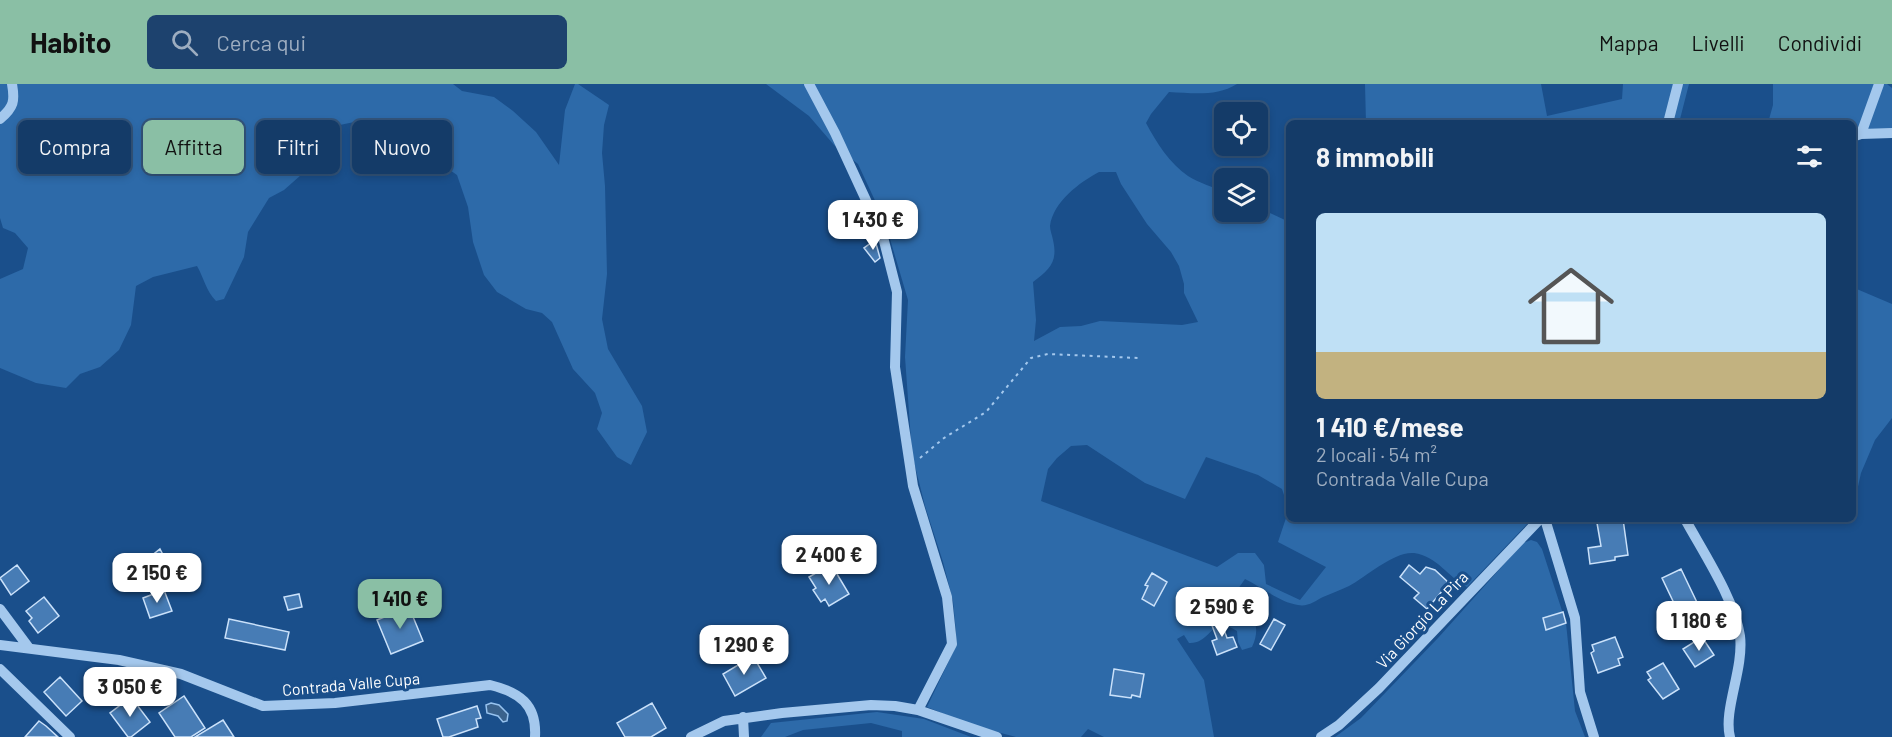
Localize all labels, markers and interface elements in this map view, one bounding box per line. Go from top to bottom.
search box [147,15,567,69]
text: Habito [30,25,111,59]
icon: search [168,26,201,59]
text: Cerca qui [216,29,306,55]
text: Mappa [1599,30,1659,55]
text: Livelli [1692,30,1745,55]
text: Condividi [1778,30,1862,55]
map controls [1214,102,1268,222]
button: locate [1214,102,1268,156]
chip: Compra [18,120,131,174]
chip: Affitta [143,120,244,174]
chip: Filtri [256,120,340,174]
chip: Nuovo [352,120,452,174]
icon: filters [1793,140,1826,173]
text: 8 immobili [1316,141,1434,172]
button: layers [1214,168,1268,222]
pin: 1 430 € [818,200,928,251]
text: 1 430 € [842,207,904,231]
icon: home [1517,252,1625,360]
text: 1 410 €/mese [1316,411,1464,442]
text: 2 locali · 54 m² [1316,442,1437,466]
text: Contrada Valle Cupa [1316,466,1489,490]
pin: 2 400 € [774,535,884,586]
text: 2 400 € [796,542,862,566]
pin: 2 150 € [102,553,212,604]
text: 2 150 € [126,560,188,584]
street label: Via Giorgio La Pira [1372,567,1471,672]
pin: 1 410 € [345,579,455,630]
text: 1 410 € [372,586,428,610]
pin: 2 590 € [1167,587,1277,638]
text: 2 590 € [1190,594,1254,618]
pin: 1 180 € [1644,601,1754,652]
text: 1 180 € [1670,608,1728,632]
pin: 1 290 € [689,625,799,676]
text: 1 290 € [714,632,774,656]
pin: 3 050 € [75,667,185,718]
street label: Contrada Valle Cupa [281,668,421,699]
text: 3 050 € [97,674,163,698]

